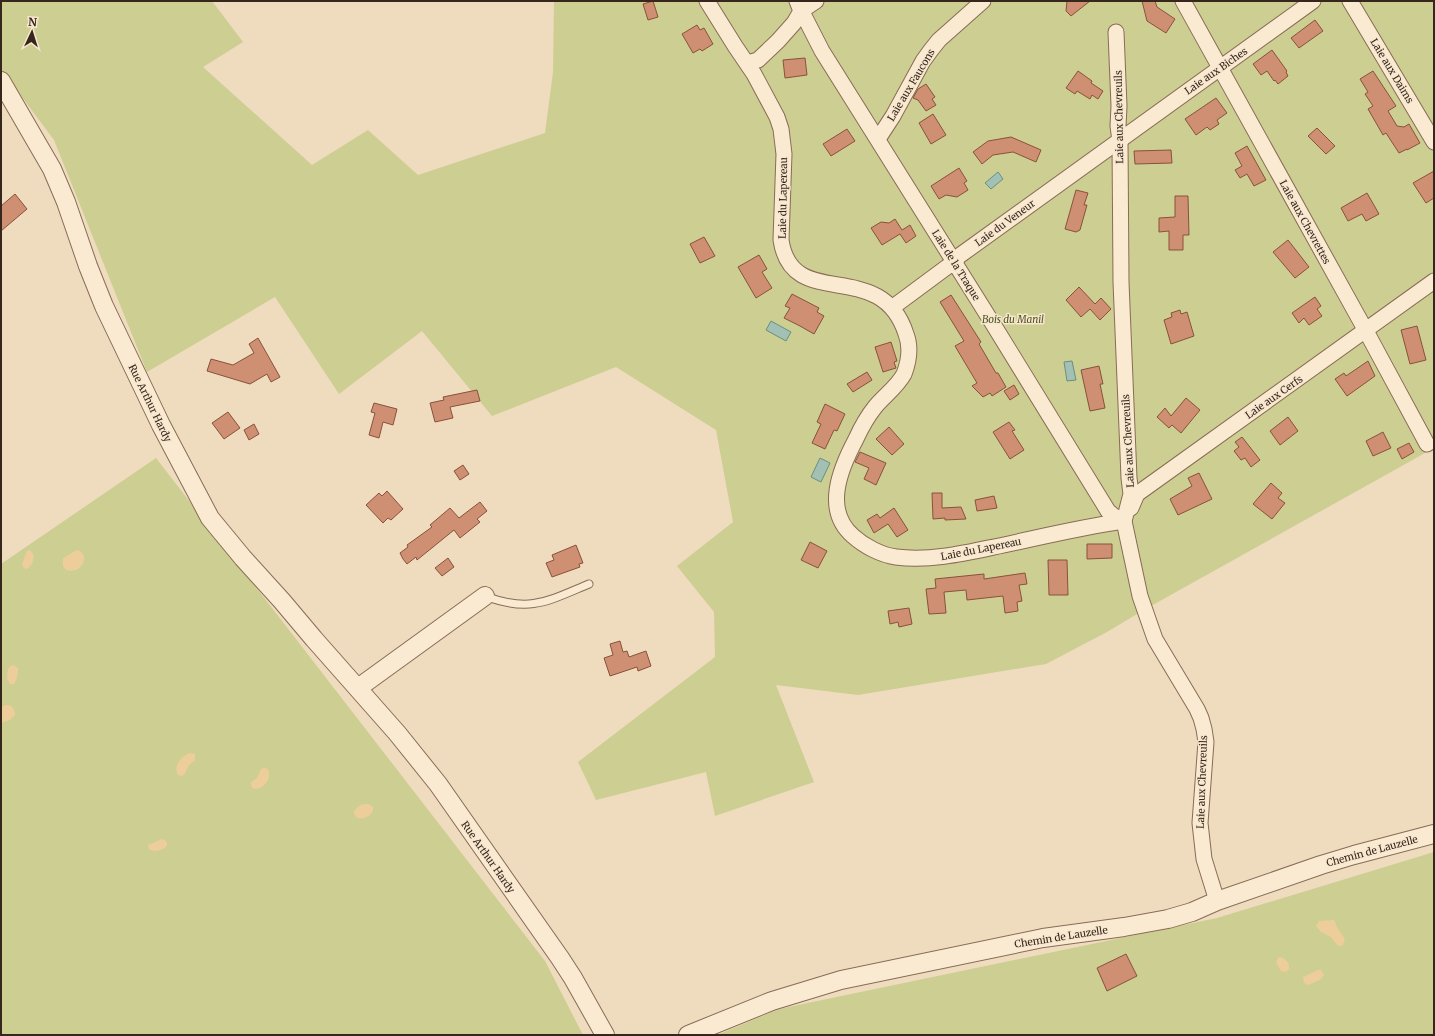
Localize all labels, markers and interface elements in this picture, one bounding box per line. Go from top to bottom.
north arrow [12,12,52,52]
text: N [28,15,38,29]
street label: Laie aux Daims [1367,36,1417,106]
street label: Laie aux Biches [1182,44,1250,98]
street label: Laie aux Faucons [884,46,938,123]
street label: Laie aux Chevreuils [1112,70,1126,164]
street label: Laie du Lapereau [776,157,790,239]
street label: Laie aux Chevrettes [1277,178,1334,266]
street label: Laie du Veneur [972,197,1038,249]
street label: Laie de la Traque [929,227,983,303]
park label: Bois du Manil [982,313,1044,326]
street label: Rue Arthur Hardy [126,362,175,444]
street label: Laie aux Cerfs [1243,372,1305,422]
street label: Laie aux Chevreuils [1119,394,1137,488]
street label: Laie du Lapereau [940,535,1022,563]
street label: Laie aux Chevreuils [1194,735,1210,829]
street label: Rue Arthur Hardy [458,819,518,896]
street label: Chemin de Lauzelle [1325,833,1419,869]
street label: Chemin de Lauzelle [1013,923,1109,951]

